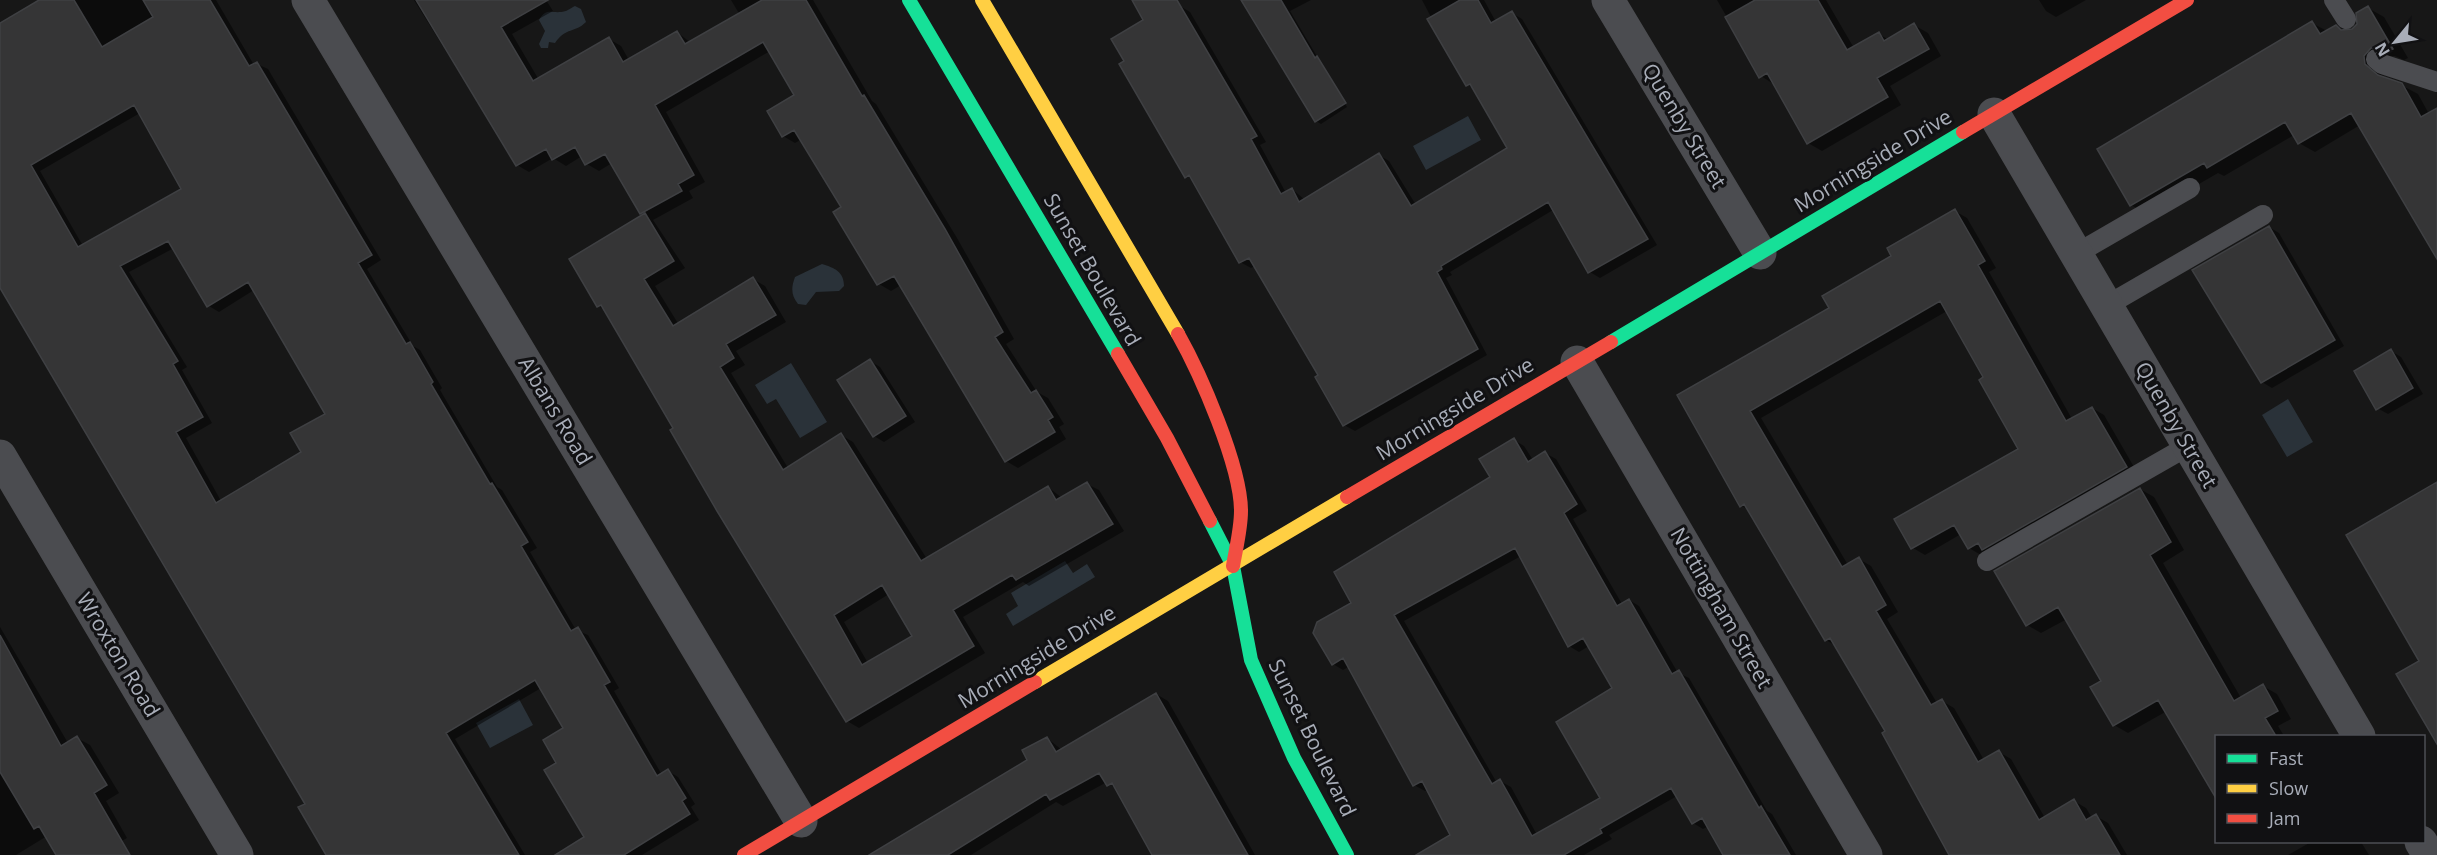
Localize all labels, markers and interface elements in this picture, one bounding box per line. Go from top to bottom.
north arrow [2365,12,2425,72]
text: N [2369,38,2395,61]
street label: Quenby Street [1636,58,1733,193]
street label: Morningside Drive [1788,102,1957,218]
street label: Sunset Boulevard [1038,188,1148,351]
street label: Morningside Drive [1370,350,1539,466]
street label: Albans Road [513,351,599,470]
street label: Quenby Street [2129,356,2224,493]
street label: Nottingham Street [1664,522,1779,693]
street label: Wroxton Road [71,587,167,722]
street label: Morningside Drive [952,598,1121,714]
street label: Sunset Boulevard [1263,654,1363,821]
legend [2215,735,2425,843]
text: Fast [2269,746,2303,770]
text: Slow [2269,776,2308,800]
text: Jam [2267,806,2301,830]

